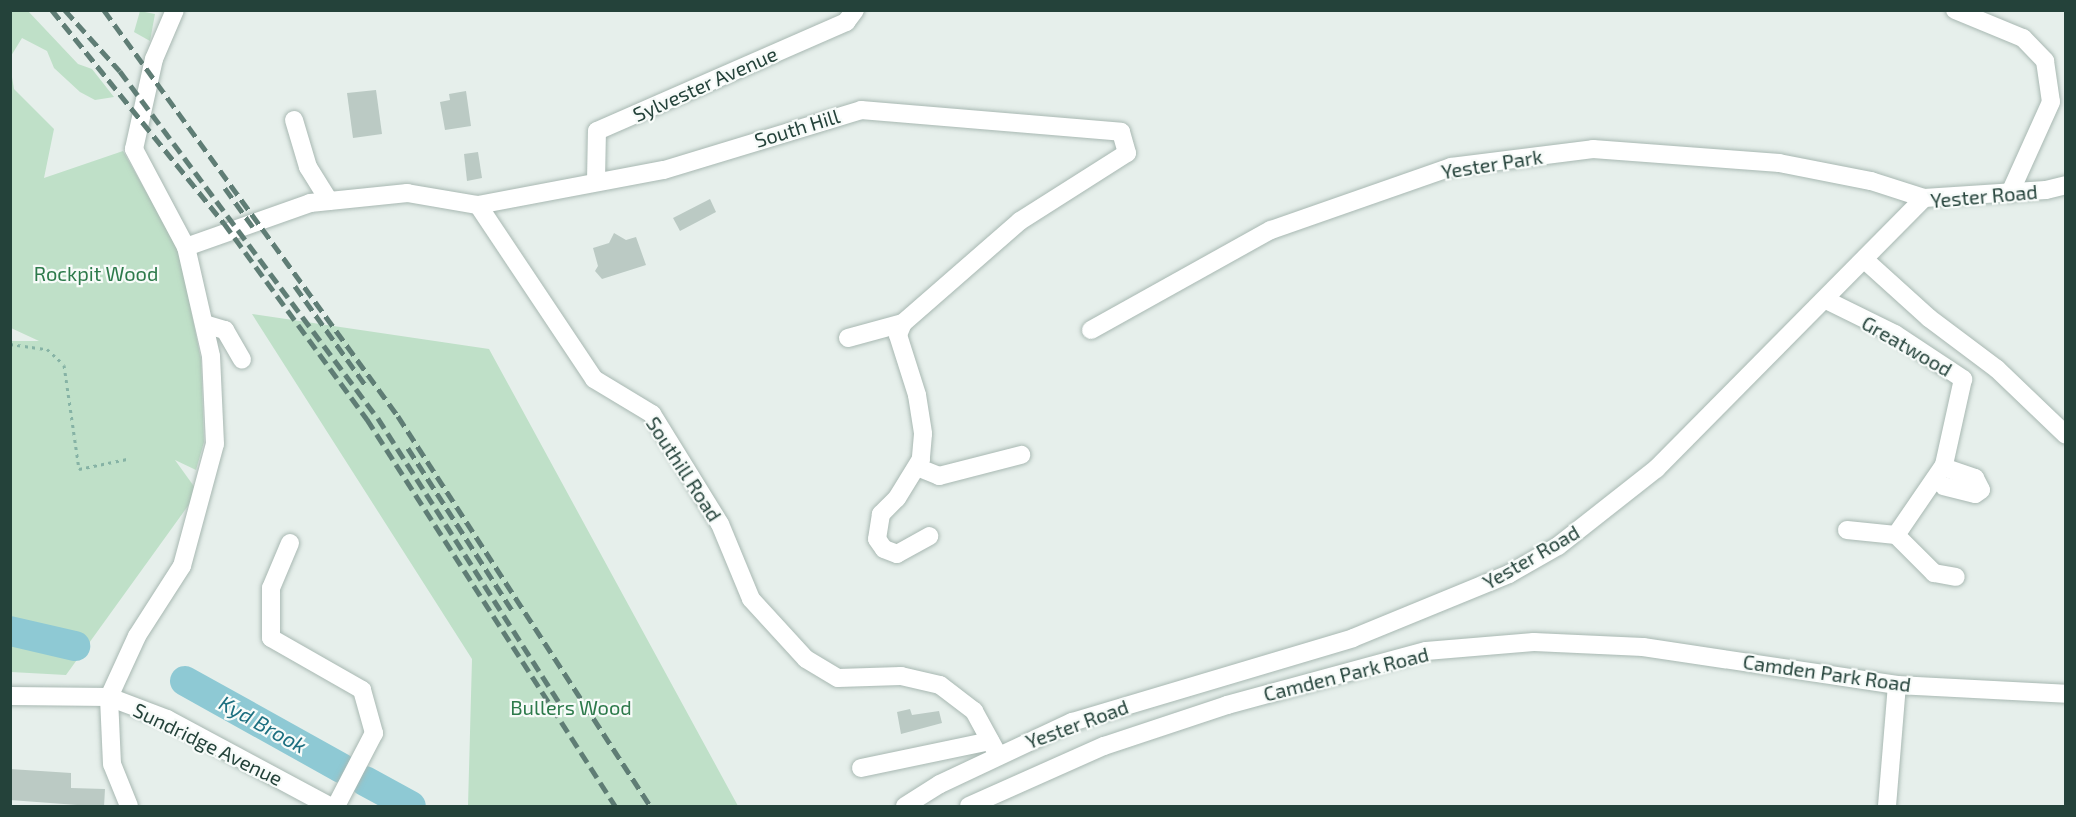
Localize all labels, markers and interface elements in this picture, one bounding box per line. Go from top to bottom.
street label: Sylvester Avenue [629,41,781,127]
street label: South Hill [751,104,843,152]
street label: Yester Park [1439,144,1545,184]
street label: Yester Road [1929,179,2039,213]
park label: Rockpit Wood [34,261,158,285]
street label: Greatwood [1858,311,1956,381]
street label: Southill Road [641,412,727,526]
street label: Yester Road [1478,520,1584,594]
street label: Camden Park Road [1261,642,1431,706]
street label: Camden Park Road [1741,649,1913,697]
water label: Kyd Brook [215,690,311,758]
street label: Yester Road [1022,694,1132,754]
park label: Bullers Wood [510,695,632,719]
street label: Sundridge Avenue [129,697,287,791]

